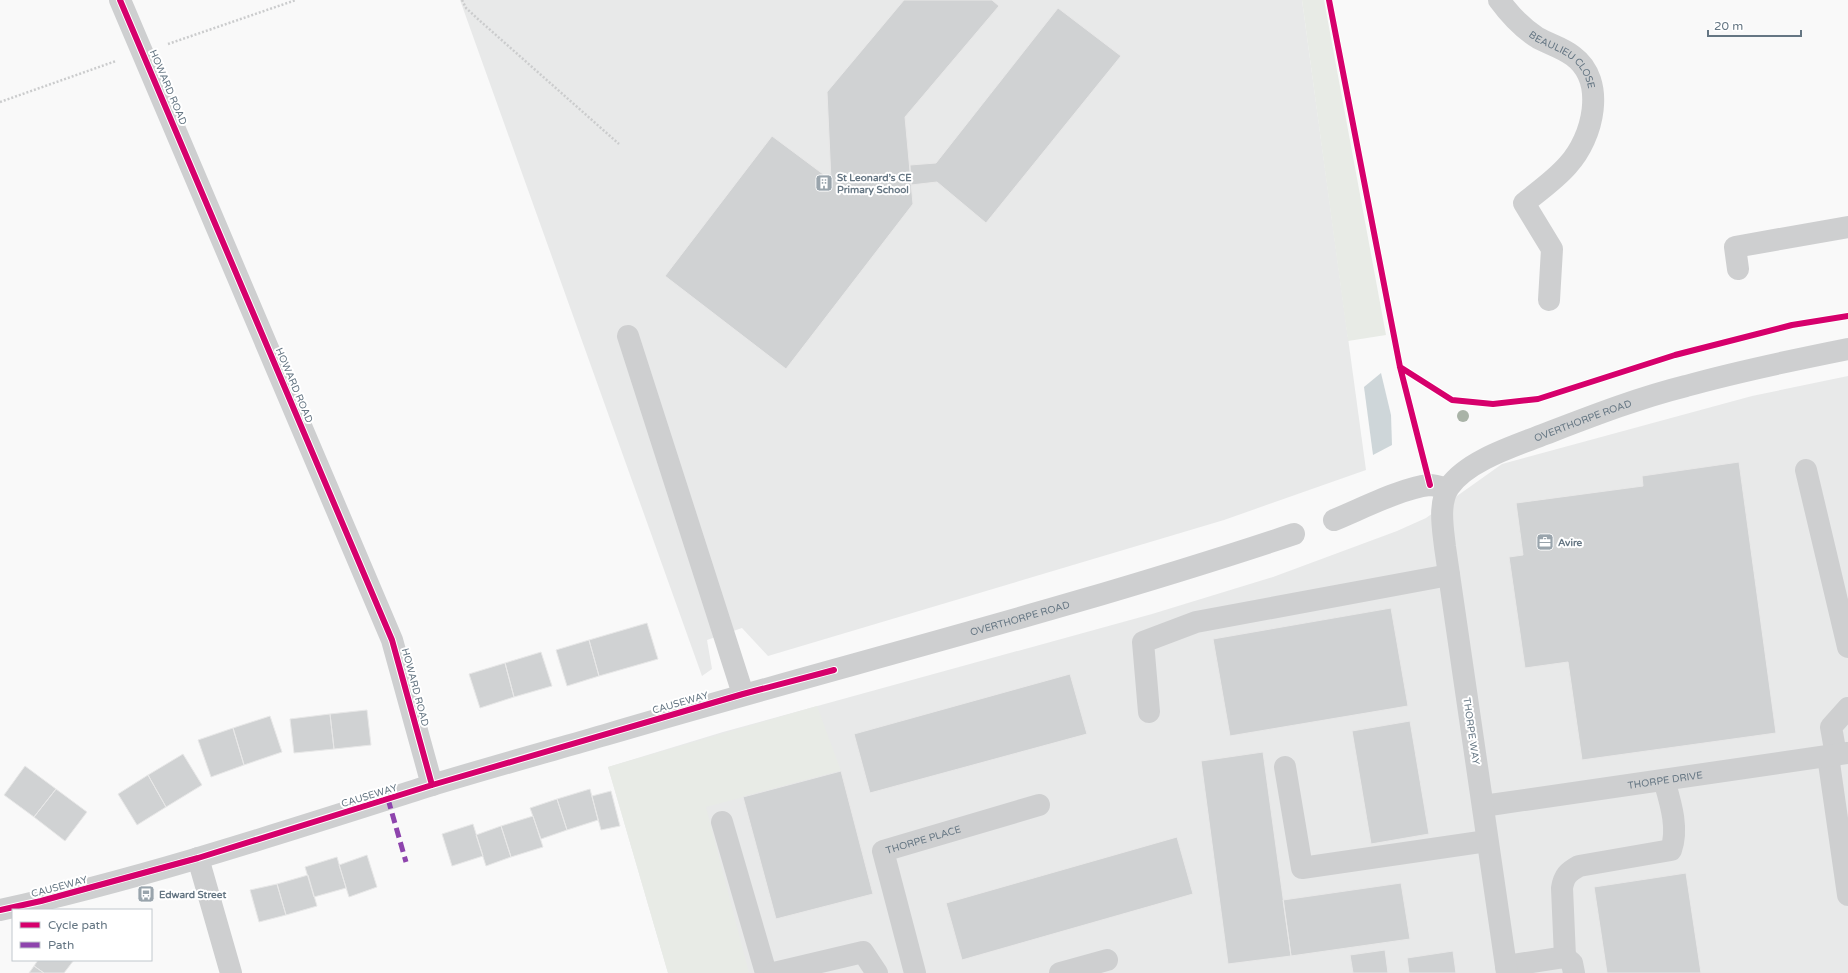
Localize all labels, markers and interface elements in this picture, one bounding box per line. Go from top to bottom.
scale bar [1708,12,1801,38]
text: 20 m [1714,19,1743,33]
street label: BEAULIEU CLOSE [1526,29,1597,90]
street label: HOWARD ROAD [147,48,189,127]
place label: St Leonard’s CE Primary School [837,172,912,196]
building icon: St Leonard’s CE Primary School [814,173,834,193]
street label: HOWARD ROAD [273,346,315,425]
street label: OVERTHORPE ROAD [1533,398,1633,445]
office icon: Avire [1535,532,1555,552]
place label: Avire [1558,537,1583,549]
street label: OVERTHORPE ROAD [969,599,1071,639]
street label: HOWARD ROAD [399,647,431,728]
street label: CAUSEWAY [651,689,710,717]
street label: THORPE WAY [1460,697,1482,766]
street label: THORPE DRIVE [1627,769,1703,792]
street label: CAUSEWAY [340,782,399,810]
street label: THORPE PLACE [885,823,962,857]
street label: CAUSEWAY [30,874,89,900]
bus stop icon: Edward Street [136,884,156,904]
place label: Edward Street [159,889,226,901]
legend [12,909,152,961]
text: Cycle path [48,918,107,932]
text: Path [48,938,74,952]

